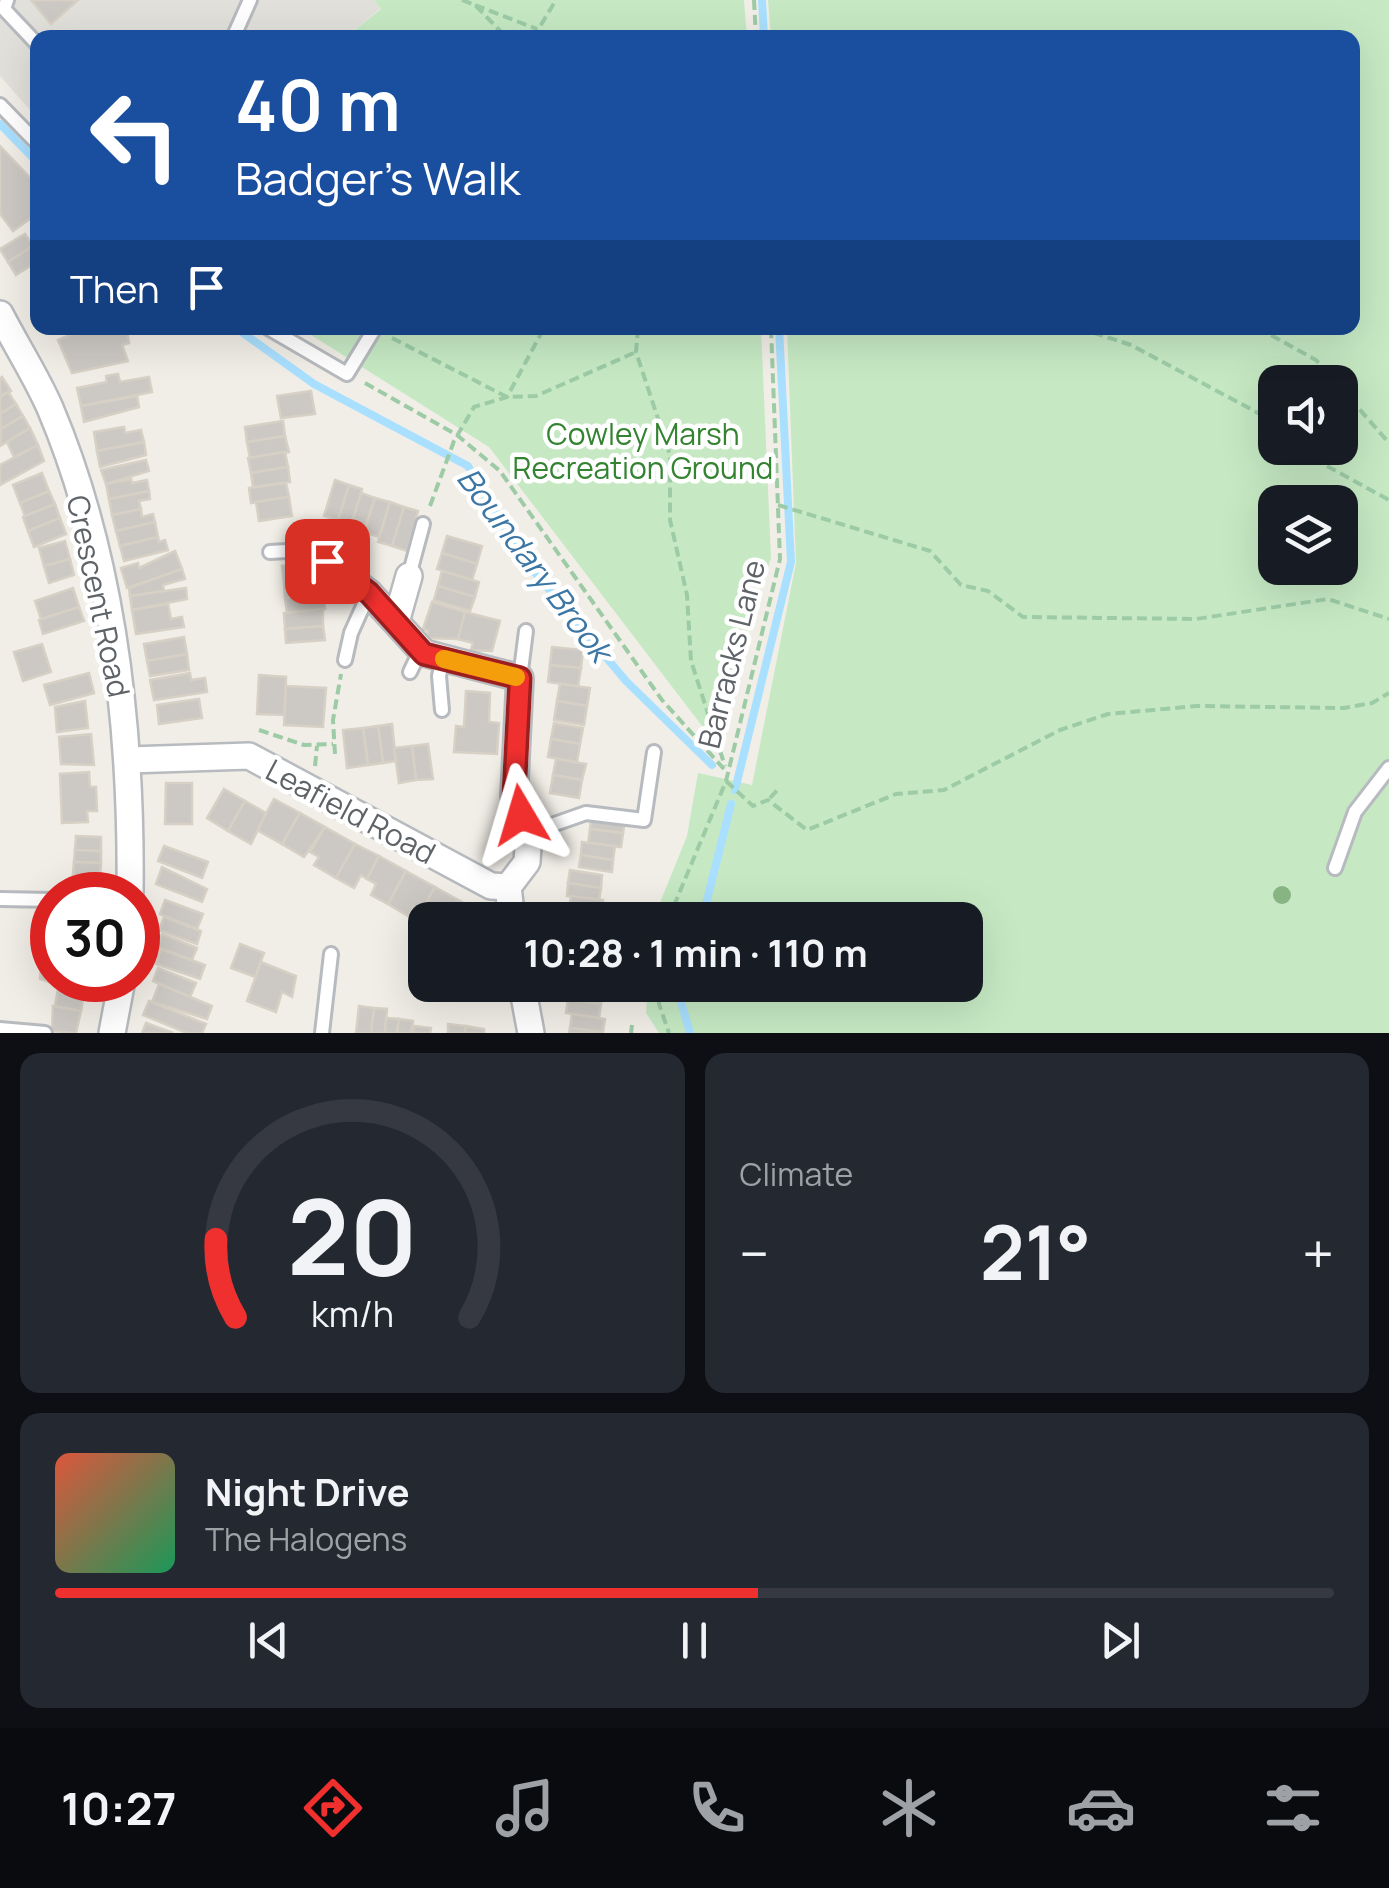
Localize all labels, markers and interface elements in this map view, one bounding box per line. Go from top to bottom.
text: 40 m [235,56,401,152]
icon: left [70,70,200,200]
text: Badger's Walk [235,147,520,209]
icon: arrive [179,260,234,315]
text: Then [70,262,159,314]
map controls [1258,365,1358,585]
button: sound [1258,365,1358,465]
park label: Cowley Marsh Recreation Ground [513,413,773,488]
water label: Boundary Brook [448,458,625,673]
button: layers [1258,485,1358,585]
street label: Crescent Road [58,491,140,701]
pin [285,519,370,604]
icon: arrive [300,534,355,589]
street label: Barracks Lane [688,555,774,753]
street label: Leafield Road [259,749,443,873]
position arrow [469,763,573,867]
speed limit sign: 30 [30,872,160,1002]
text: 10:28 · 1 min · 110 m [523,926,868,978]
text: Climate [740,1152,853,1196]
text: 20 [287,1164,417,1306]
text: 21° [980,1200,1091,1303]
text: − [740,1215,769,1291]
text: + [1302,1215,1334,1291]
text: km/h [311,1289,394,1338]
text: Night Drive [205,1465,410,1517]
text: The Halogens [205,1517,407,1561]
icon: previous [241,1613,296,1668]
icon: pause [667,1613,722,1668]
icon: next [1093,1613,1148,1668]
icon: directions [298,1773,368,1843]
icon: music [490,1773,560,1843]
icon: phone [682,1773,752,1843]
icon: climate [874,1773,944,1843]
icon: car [1066,1773,1136,1843]
icon: filters [1258,1773,1328,1843]
text: 10:27 [61,1777,177,1839]

